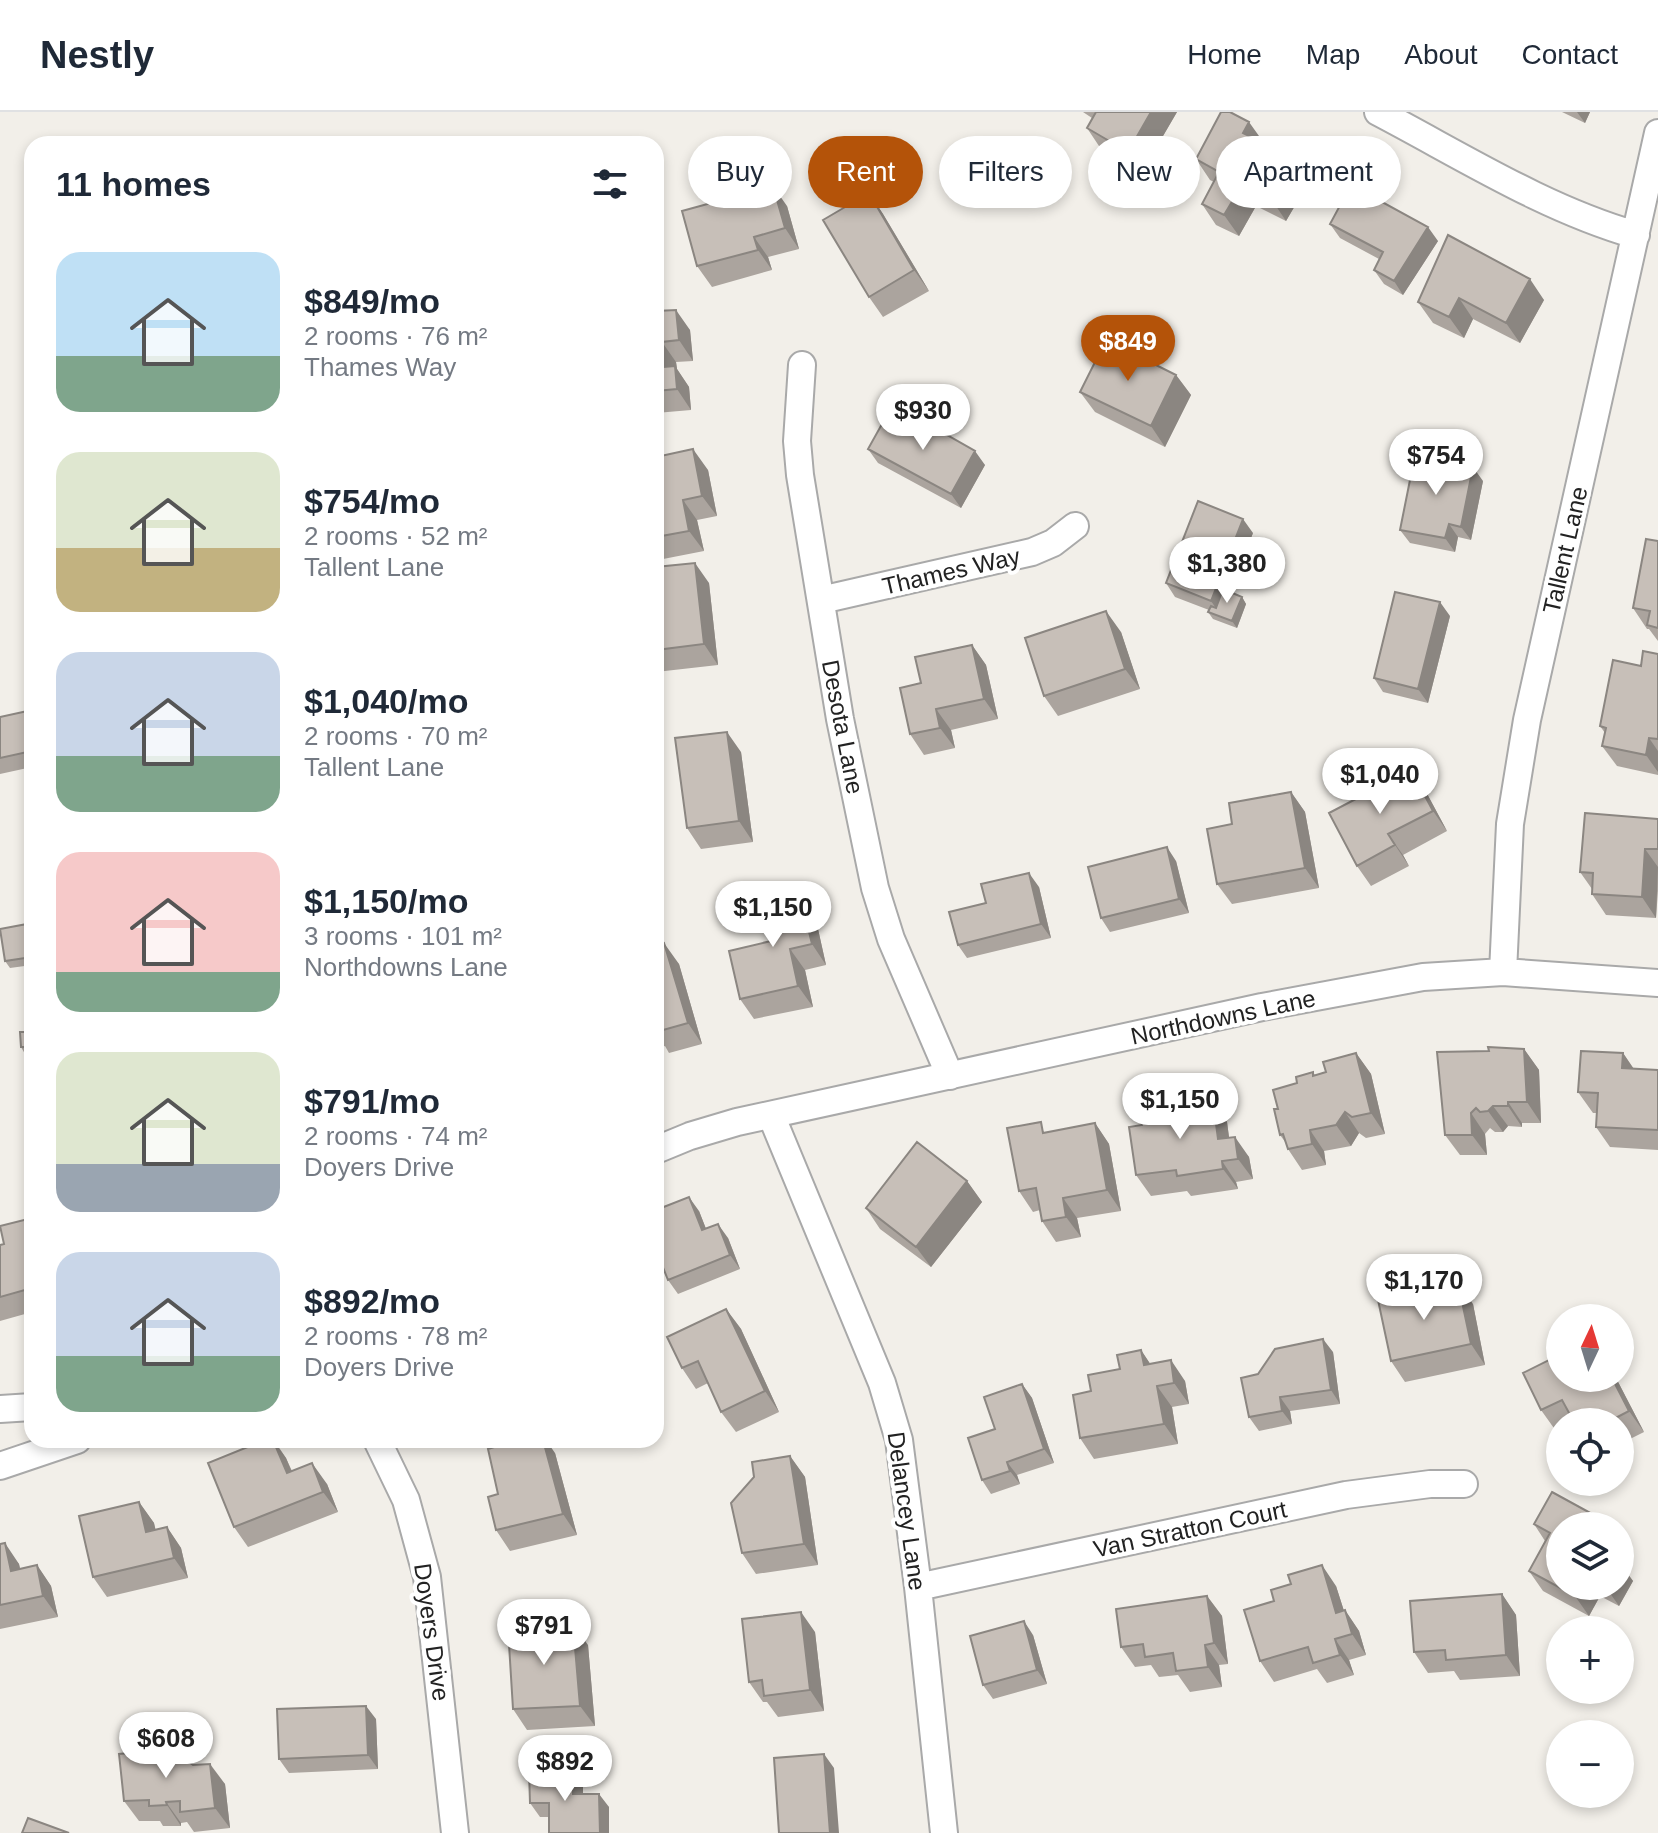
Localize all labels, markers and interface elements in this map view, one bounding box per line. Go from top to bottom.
text: Nestly [40,34,154,76]
text: Home [1187,39,1262,70]
text: Map [1306,39,1360,70]
text: About [1404,39,1478,70]
text: Contact [1522,39,1618,70]
chip: Buy [688,136,792,208]
chip: Rent [808,136,923,208]
chip: Filters [939,136,1072,208]
chip: New [1088,136,1200,208]
chip: Apartment [1216,136,1401,208]
icon: filters [588,162,632,206]
text: 11 homes [56,165,211,203]
text: $849/mo [304,282,440,320]
icon: home [120,284,216,380]
pin: $849 [1081,315,1175,383]
text: 2 rooms · 76 m² [304,321,488,351]
text: $849 [1099,326,1157,356]
text: Thames Way [304,352,456,382]
pin: $930 [876,384,970,452]
text: $930 [894,395,952,425]
pin: $754 [1389,429,1483,497]
text: $754 [1407,440,1465,470]
text: $754/mo [304,482,440,520]
icon: home [120,484,216,580]
street label: Tallent Lane [1537,484,1593,616]
text: 2 rooms · 52 m² [304,521,488,551]
pin: $1,380 [1162,537,1292,605]
street label: Thames Way [880,542,1022,600]
text: $1,380 [1187,548,1267,578]
text: Tallent Lane [304,552,444,582]
street label: Desota Lane [817,658,869,796]
text: $1,040/mo [304,682,468,720]
icon: home [120,684,216,780]
text: 2 rooms · 70 m² [304,721,488,751]
pin: $1,040 [1315,748,1445,816]
text: Tallent Lane [304,752,444,782]
text: $1,040 [1340,759,1420,789]
pin: $1,150 [708,881,838,949]
text: $1,150/mo [304,882,468,920]
icon: home [120,884,216,980]
text: $1,150 [733,892,813,922]
text: 3 rooms · 101 m² [304,921,502,951]
text: Northdowns Lane [304,952,508,982]
street label: Northdowns Lane [1128,984,1318,1050]
pin: $1,150 [1115,1073,1245,1141]
text: $791/mo [304,1082,440,1120]
icon: home [120,1084,216,1180]
text: $1,150 [1140,1084,1220,1114]
text: 2 rooms · 74 m² [304,1121,488,1151]
text: Doyers Drive [304,1152,454,1182]
pin: $1,170 [1359,1254,1489,1322]
text: $1,170 [1384,1265,1464,1295]
text: $892/mo [304,1282,440,1320]
icon: home [120,1284,216,1380]
north arrow [1546,1304,1634,1392]
map controls [1546,1304,1634,1808]
text: 2 rooms · 78 m² [304,1321,488,1351]
text: Doyers Drive [304,1352,454,1382]
button: locate [1546,1408,1634,1496]
street label: Delancey Lane [882,1430,932,1592]
street label: Van Stratton Court [1091,1495,1289,1563]
button: layers [1546,1512,1634,1600]
street label: Doyers Drive [409,1561,455,1703]
pin: $791 [497,1599,591,1667]
text: $791 [515,1610,573,1640]
button: + [1546,1616,1634,1704]
pin: $608 [119,1712,213,1780]
button: − [1546,1720,1634,1808]
text: $608 [137,1723,195,1753]
pin: $892 [518,1735,612,1803]
text: $892 [536,1746,594,1776]

